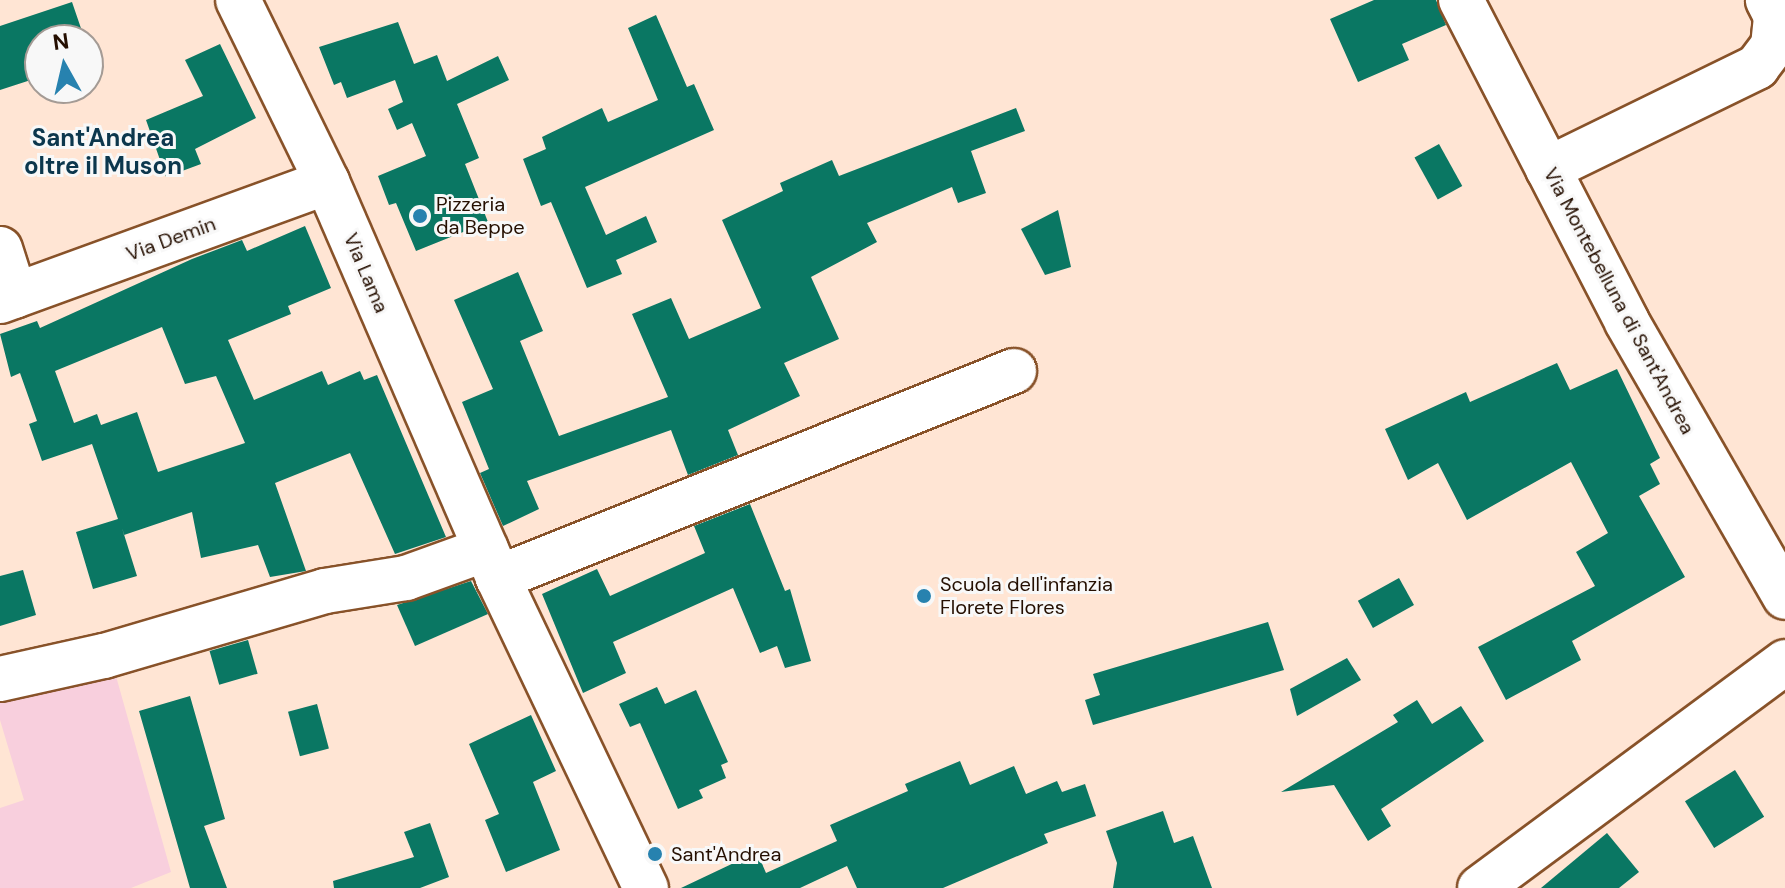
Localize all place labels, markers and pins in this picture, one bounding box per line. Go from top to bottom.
place label: Pizzeria da Beppe [436,192,525,239]
marker: Pizzeria da Beppe [411,207,429,225]
place label: Scuola dell'infanzia Florete Flores [940,572,1113,619]
marker: Scuola dell'infanzia Florete Flores [915,587,933,605]
place label: Sant'Andrea [671,842,781,866]
marker: Sant'Andrea [646,845,664,863]

